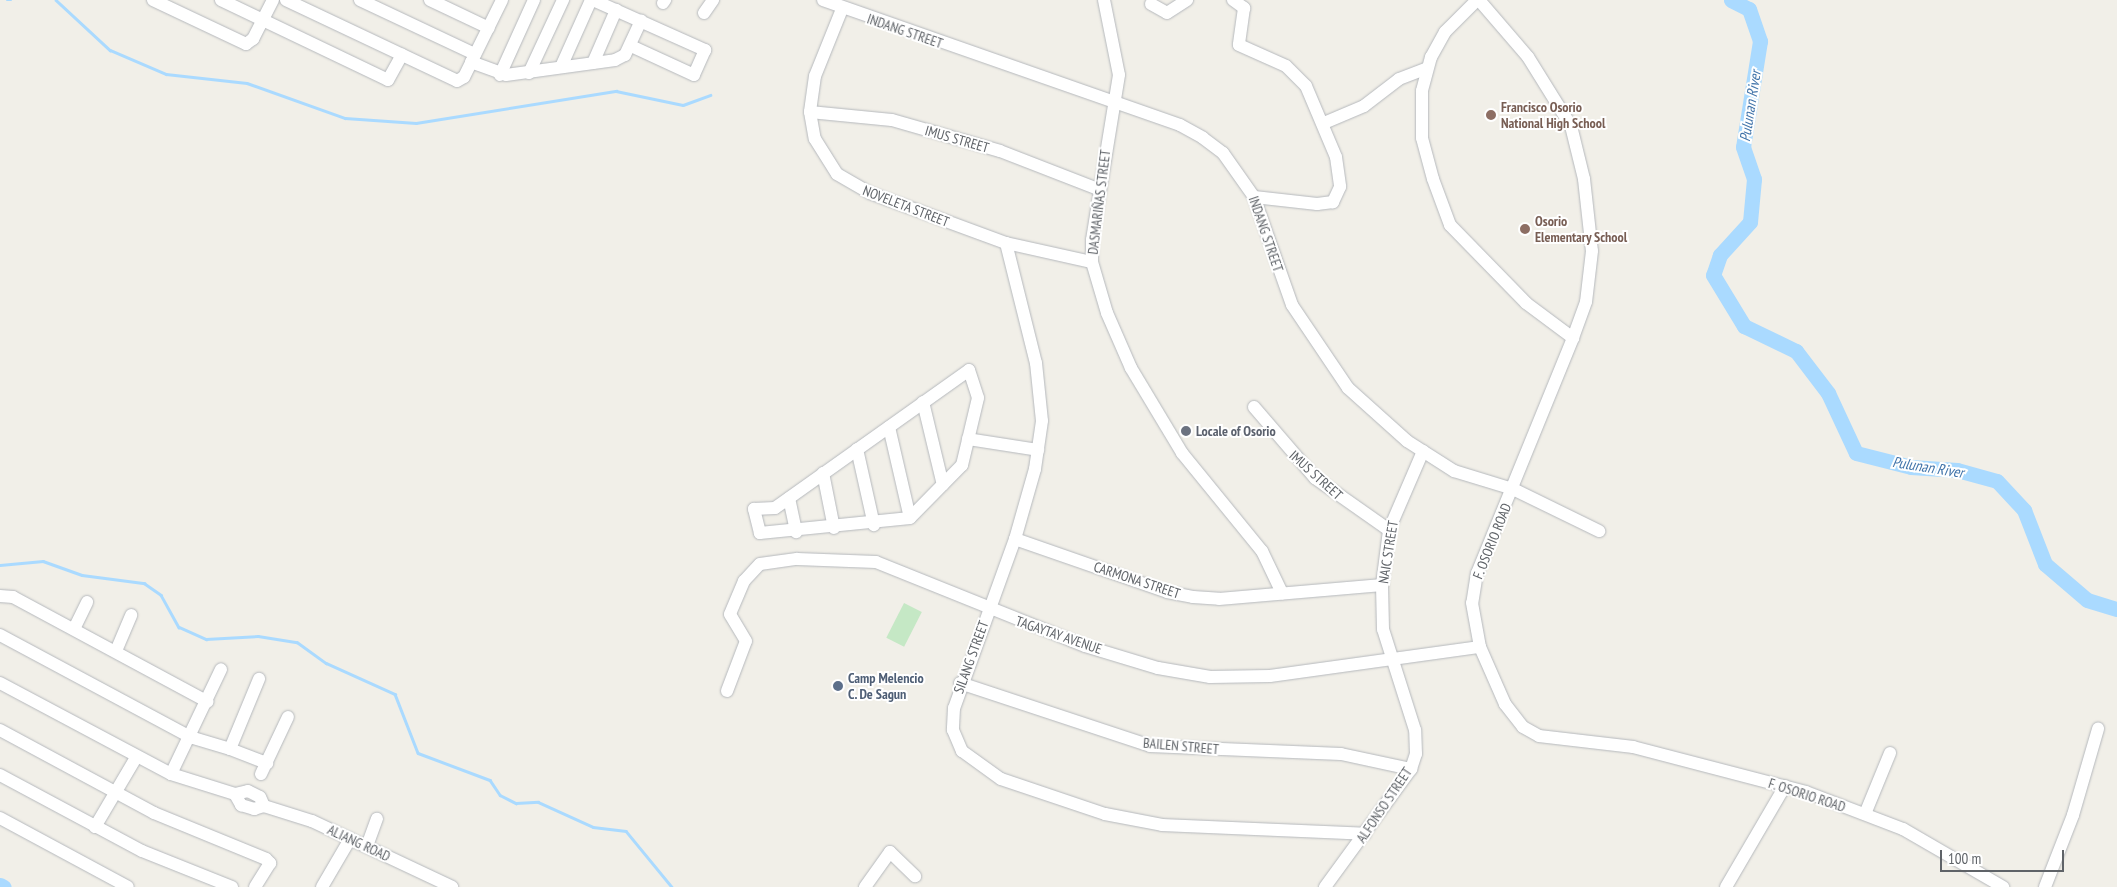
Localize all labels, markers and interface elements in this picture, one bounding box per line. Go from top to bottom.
street label: INDANG STREET [865,10,945,52]
water label: Pulunan River [1735,69,1765,143]
place label: Francisco Osorio National High School [1501,99,1605,132]
marker: Francisco Osorio National High School [1485,109,1497,121]
street label: IMUS STREET [923,122,991,156]
street label: DASMARIÑAS STREET [1084,149,1114,255]
street label: NOVELETA STREET [860,182,952,230]
street label: INDANG STREET [1245,194,1287,274]
place label: Osorio Elementary School [1535,213,1628,246]
marker: Osorio Elementary School [1519,223,1531,235]
place label: Locale of Osorio [1196,423,1276,439]
marker: Locale of Osorio [1180,425,1192,437]
street label: IMUS STREET [1286,447,1346,503]
water label: Pulunan River [1891,452,1965,482]
street label: F. OSORIO ROAD [1469,500,1515,582]
street label: NAIC STREET [1375,519,1401,585]
street label: CARMONA STREET [1091,558,1183,602]
street label: TAGAYTAY AVENUE [1013,612,1105,658]
street label: SILANG STREET [950,618,992,696]
place label: Camp Melencio C. De Sagun [848,670,924,702]
marker: Camp Melencio C. De Sagun [832,680,844,692]
street label: BAILEN STREET [1142,734,1220,758]
street label: ALFONSO STREET [1353,764,1415,846]
street label: F. OSORIO ROAD [1766,775,1848,815]
street label: ALIANG ROAD [325,821,393,865]
scale bar [1942,840,2066,872]
text: 100 m [1948,849,1981,868]

